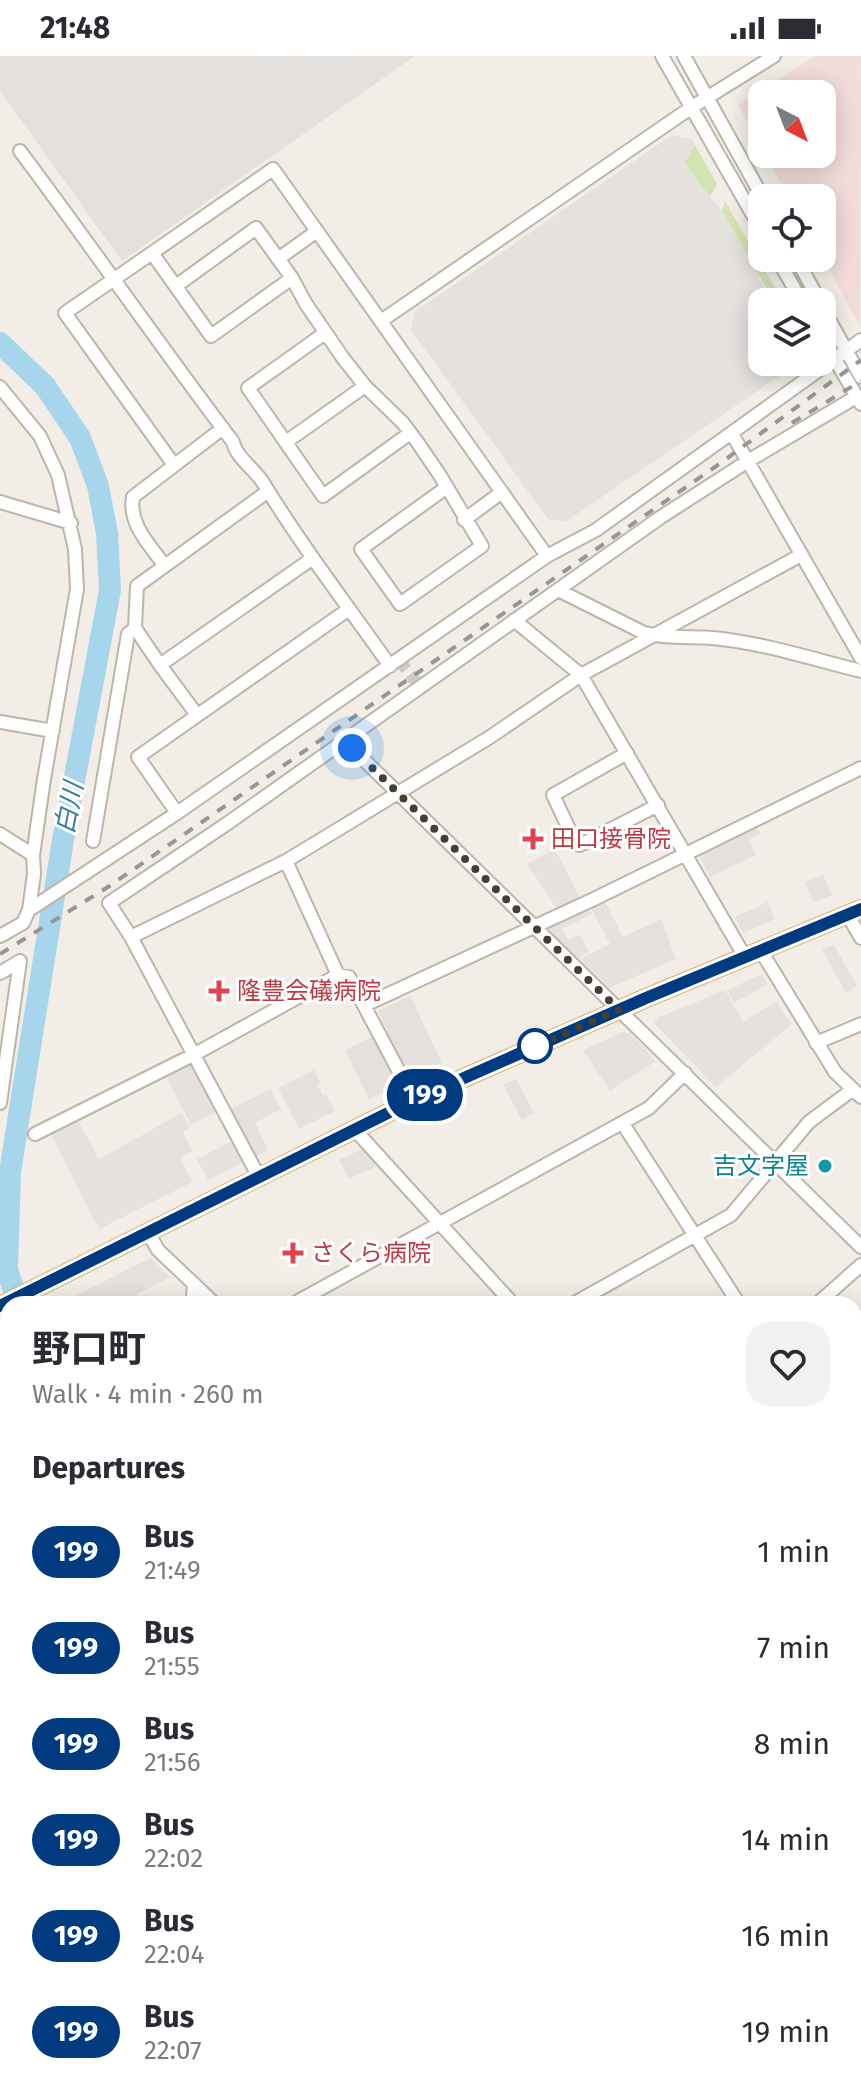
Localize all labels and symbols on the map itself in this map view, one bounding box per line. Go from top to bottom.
north arrow [748,80,836,168]
your location [332,728,372,768]
water label: 白川 [49,777,90,837]
place label: 田口接骨院 [551,825,671,853]
marker: 田口接骨院 [522,828,544,850]
place label: 隆豊会礒病院 [237,977,381,1005]
marker: 隆豊会礒病院 [208,980,230,1002]
unlabelled marker [518,1029,552,1063]
line badge: 199 [379,1069,471,1121]
place label: 吉文字屋 [713,1152,809,1180]
marker: 吉文字屋 [816,1157,834,1175]
place label: さくら病院 [311,1239,431,1267]
marker: さくら病院 [282,1242,304,1264]

